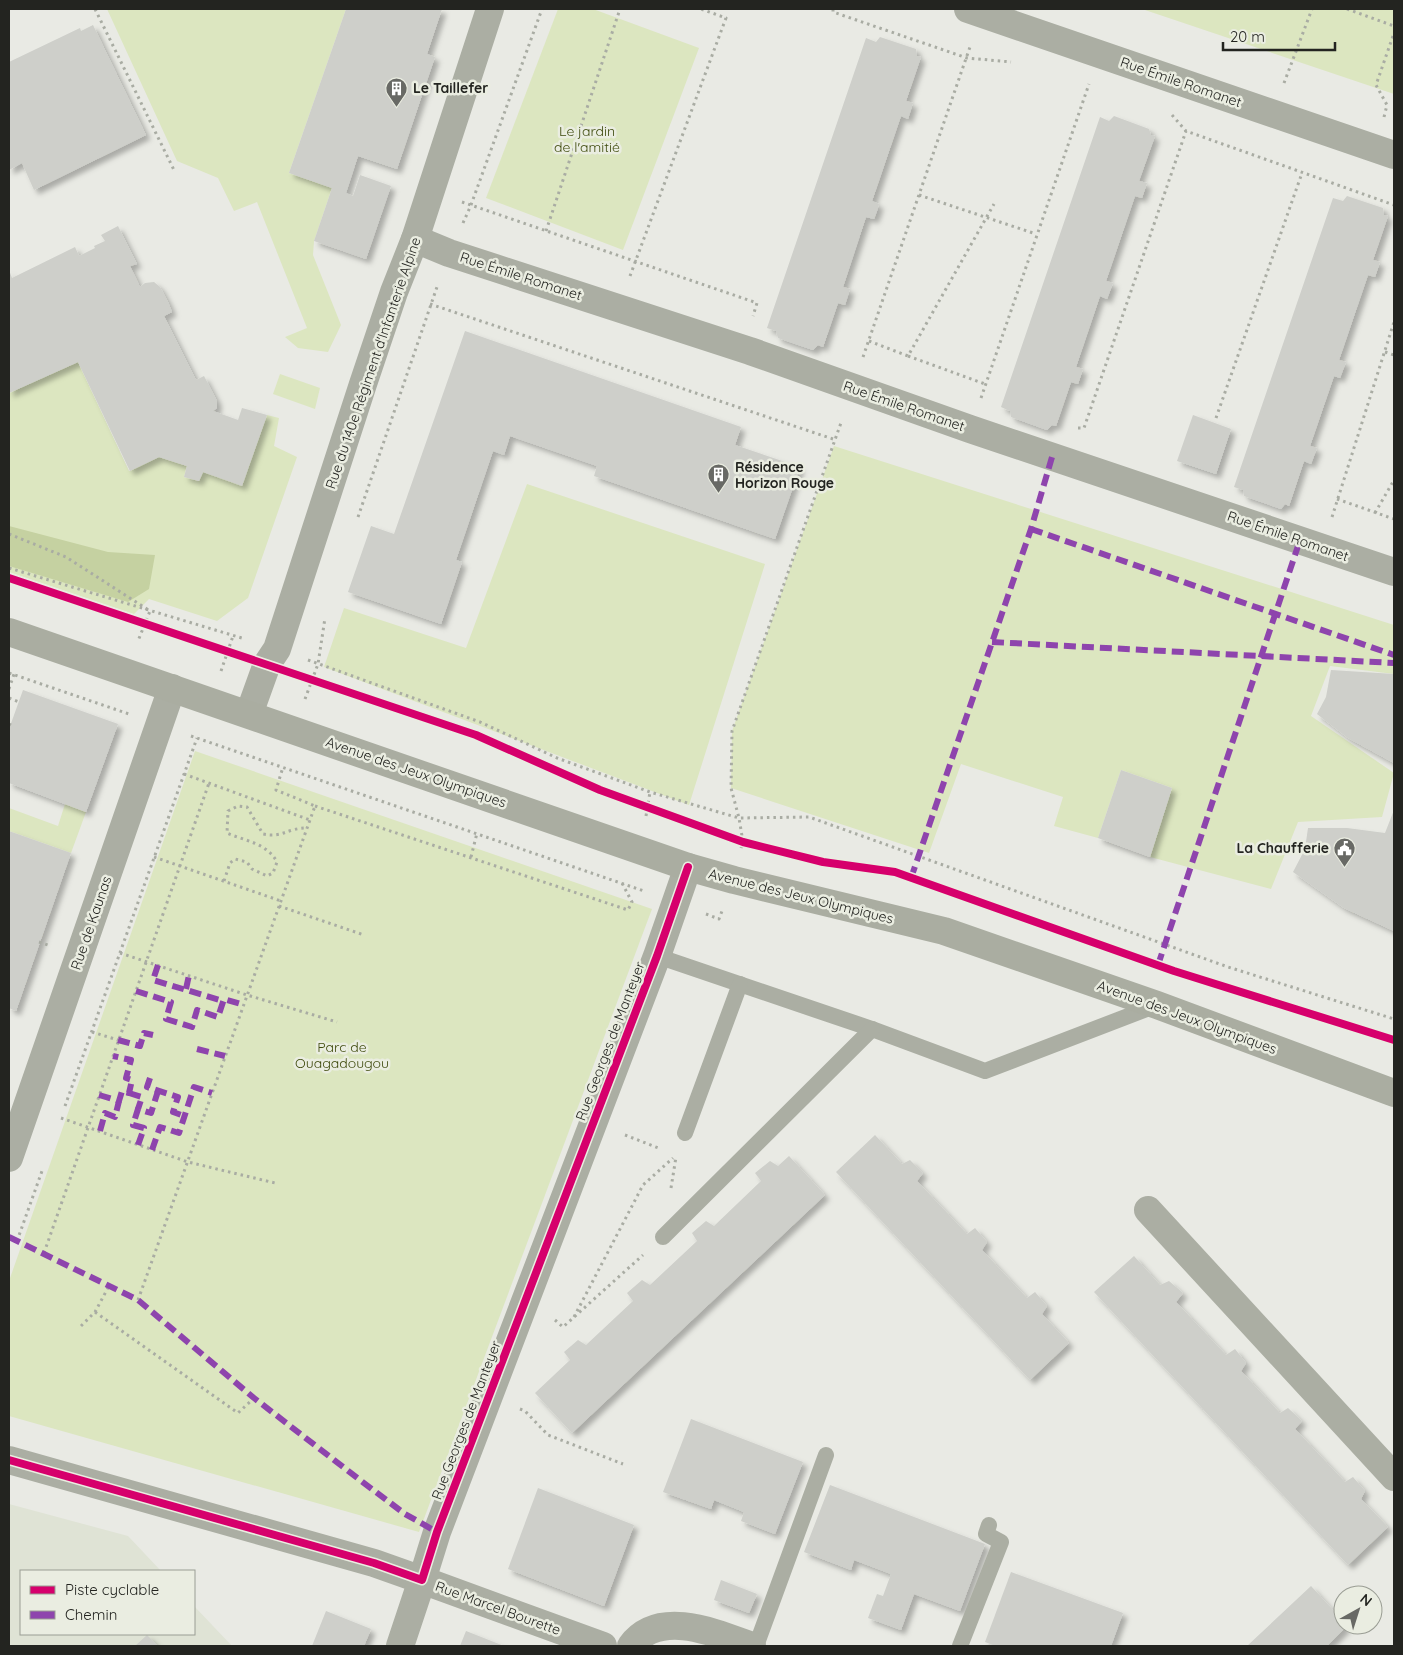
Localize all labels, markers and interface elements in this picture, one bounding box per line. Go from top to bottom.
scale bar [1223,20,1336,52]
text: 20 m [1230,27,1265,46]
street label: Rue Émile Romanet [1118,53,1244,111]
building icon: Le Taillefer [385,76,409,107]
place label: Le Taillefer [413,79,488,97]
park label: Le jardin de l'amitié [554,122,620,156]
street label: Rue du 140e Régiment d'Infanterie Alpine [321,235,425,491]
street label: Rue Émile Romanet [458,248,585,304]
street label: Rue Émile Romanet [841,377,967,435]
place label: Résidence Horizon Rouge [735,458,834,492]
building icon: Résidence Horizon Rouge [707,463,731,494]
street label: Rue Émile Romanet [1225,507,1351,565]
street label: Avenue des Jeux Olympiques [323,733,509,811]
public building icon: La Chaufferie [1333,836,1357,867]
place label: La Chaufferie [1236,839,1329,857]
street label: Avenue des Jeux Olympiques [707,864,895,928]
street label: Rue de Kaunas [67,874,115,972]
street label: Rue Georges de Manteyer [571,958,649,1123]
street label: Avenue des Jeux Olympiques [1095,976,1279,1058]
park label: Parc de Ouagadougou [295,1038,389,1072]
street label: Rue Georges de Manteyer [427,1337,505,1502]
legend [20,1570,195,1635]
street label: Rue Marcel Bourette [433,1577,563,1639]
text: Piste cyclable [65,1580,159,1599]
north arrow [1333,1585,1383,1635]
text: N [1357,1590,1376,1610]
text: Chemin [65,1605,117,1624]

